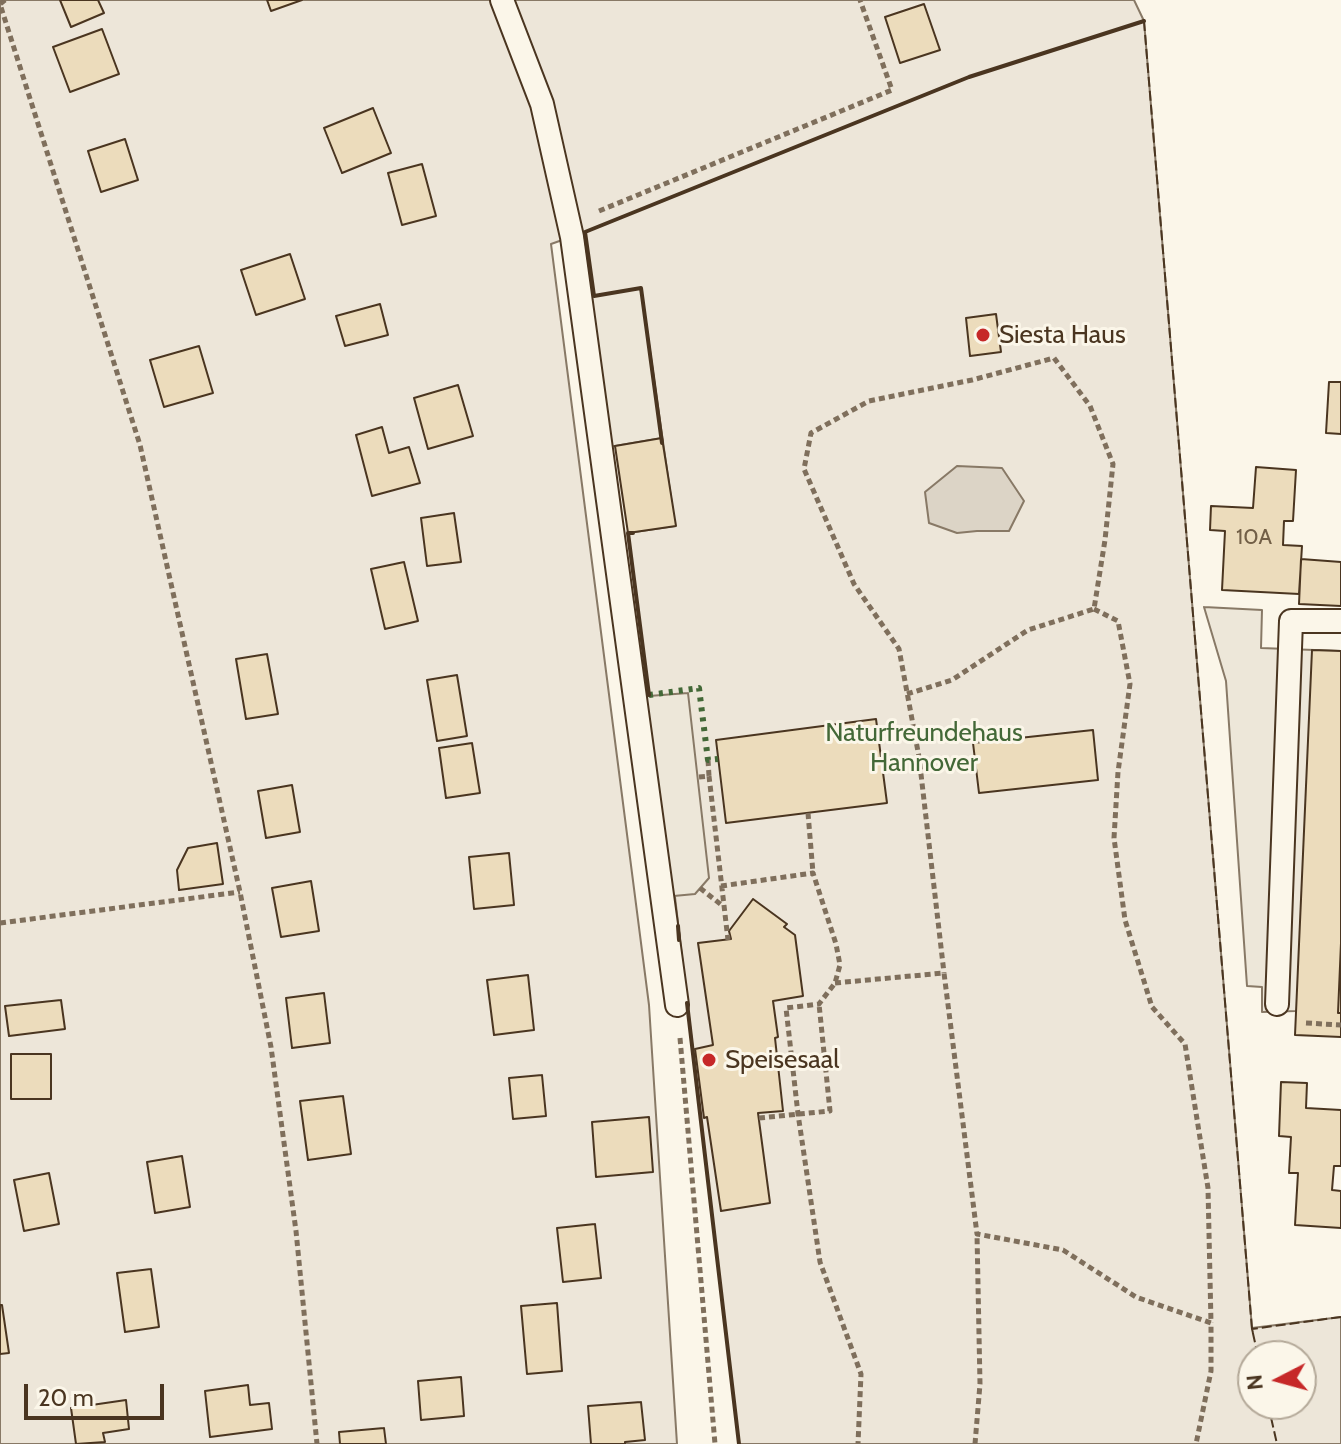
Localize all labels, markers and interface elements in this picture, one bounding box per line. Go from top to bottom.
place label: Siesta Haus [999,319,1126,351]
marker: Siesta Haus [974,326,992,344]
house number: 10A [1236,525,1272,551]
park label: Naturfreundehaus Hannover [825,717,1023,778]
place label: Speisesaal [725,1044,839,1076]
marker: Speisesaal [700,1051,718,1069]
north arrow [1237,1340,1317,1420]
scale bar [28,1368,168,1418]
text: N [1240,1373,1269,1392]
text: 20 m [38,1383,94,1412]

